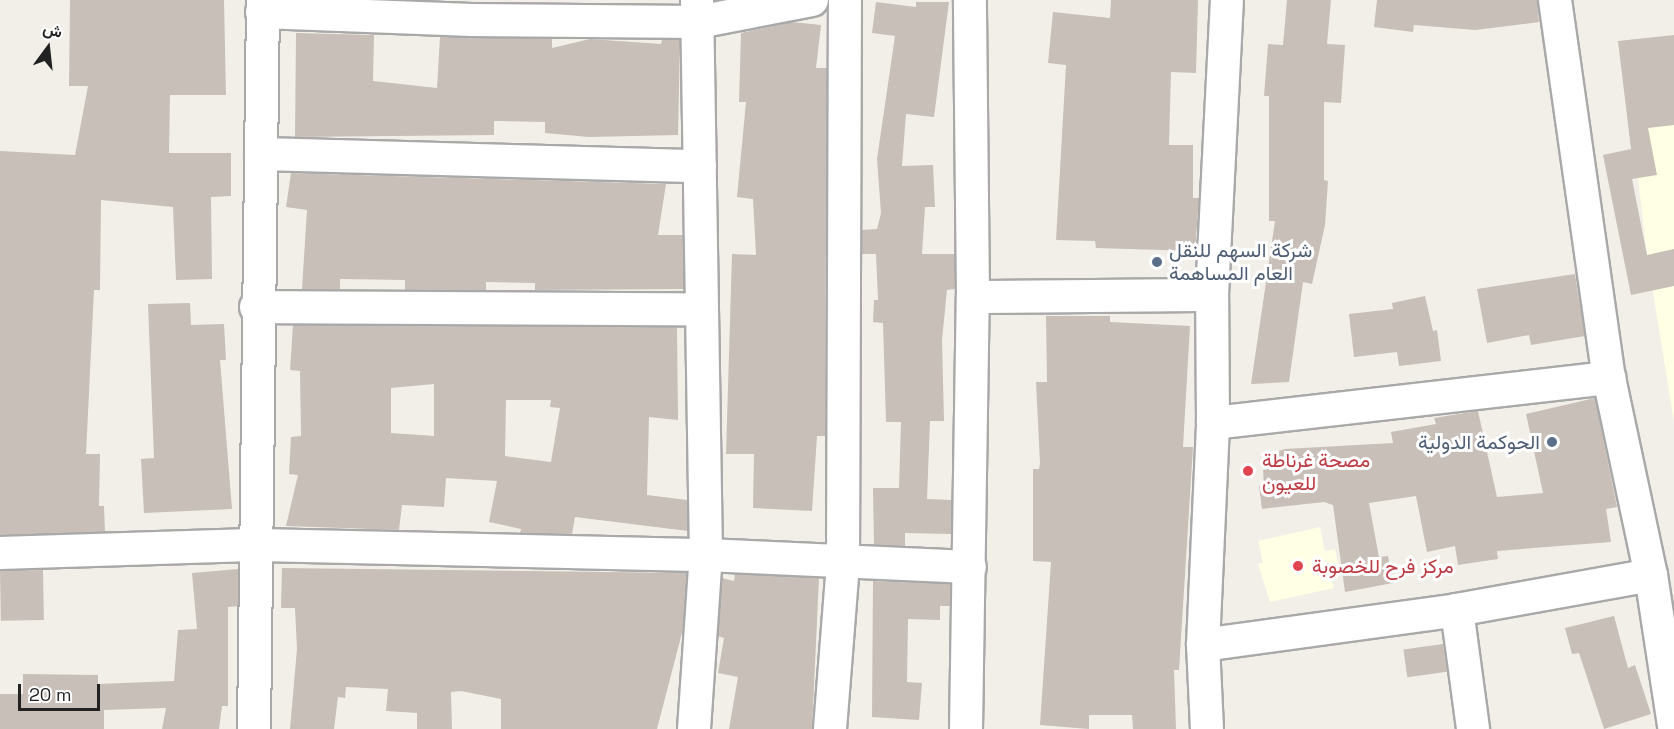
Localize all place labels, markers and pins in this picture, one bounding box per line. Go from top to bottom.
place label: شركة السهم للنقل العام المساهمة [1169,238,1312,285]
marker: شركة السهم للنقل العام المساهمة [1150,255,1164,269]
place label: الحوكمة الدولية [1418,430,1540,454]
marker: الحوكمة الدولية [1545,435,1559,449]
place label: مصحة غرناطة للعيون [1262,448,1370,495]
marker: مصحة غرناطة للعيون [1239,462,1257,480]
place label: مركز فرح للخصوبة [1312,554,1454,578]
marker: مركز فرح للخصوبة [1289,557,1307,575]

